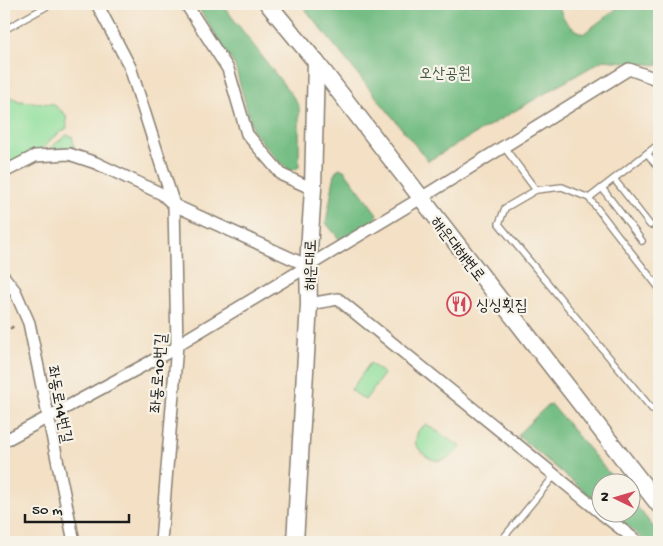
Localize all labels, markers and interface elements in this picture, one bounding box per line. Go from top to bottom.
park label: 오산공원 [419,66,471,85]
street label: 해운대해변로 [425,214,488,286]
street label: 해운대로 [303,239,322,291]
restaurant icon: 싱싱횟집 [446,291,472,317]
place label: 싱싱횟집 [476,297,528,317]
street label: 좌동로10번길 [148,333,173,414]
street label: 좌동로14번길 [41,364,74,445]
north arrow [590,474,640,524]
scale bar [25,491,129,523]
text: N [597,492,614,502]
text: 50 m [32,502,63,520]

